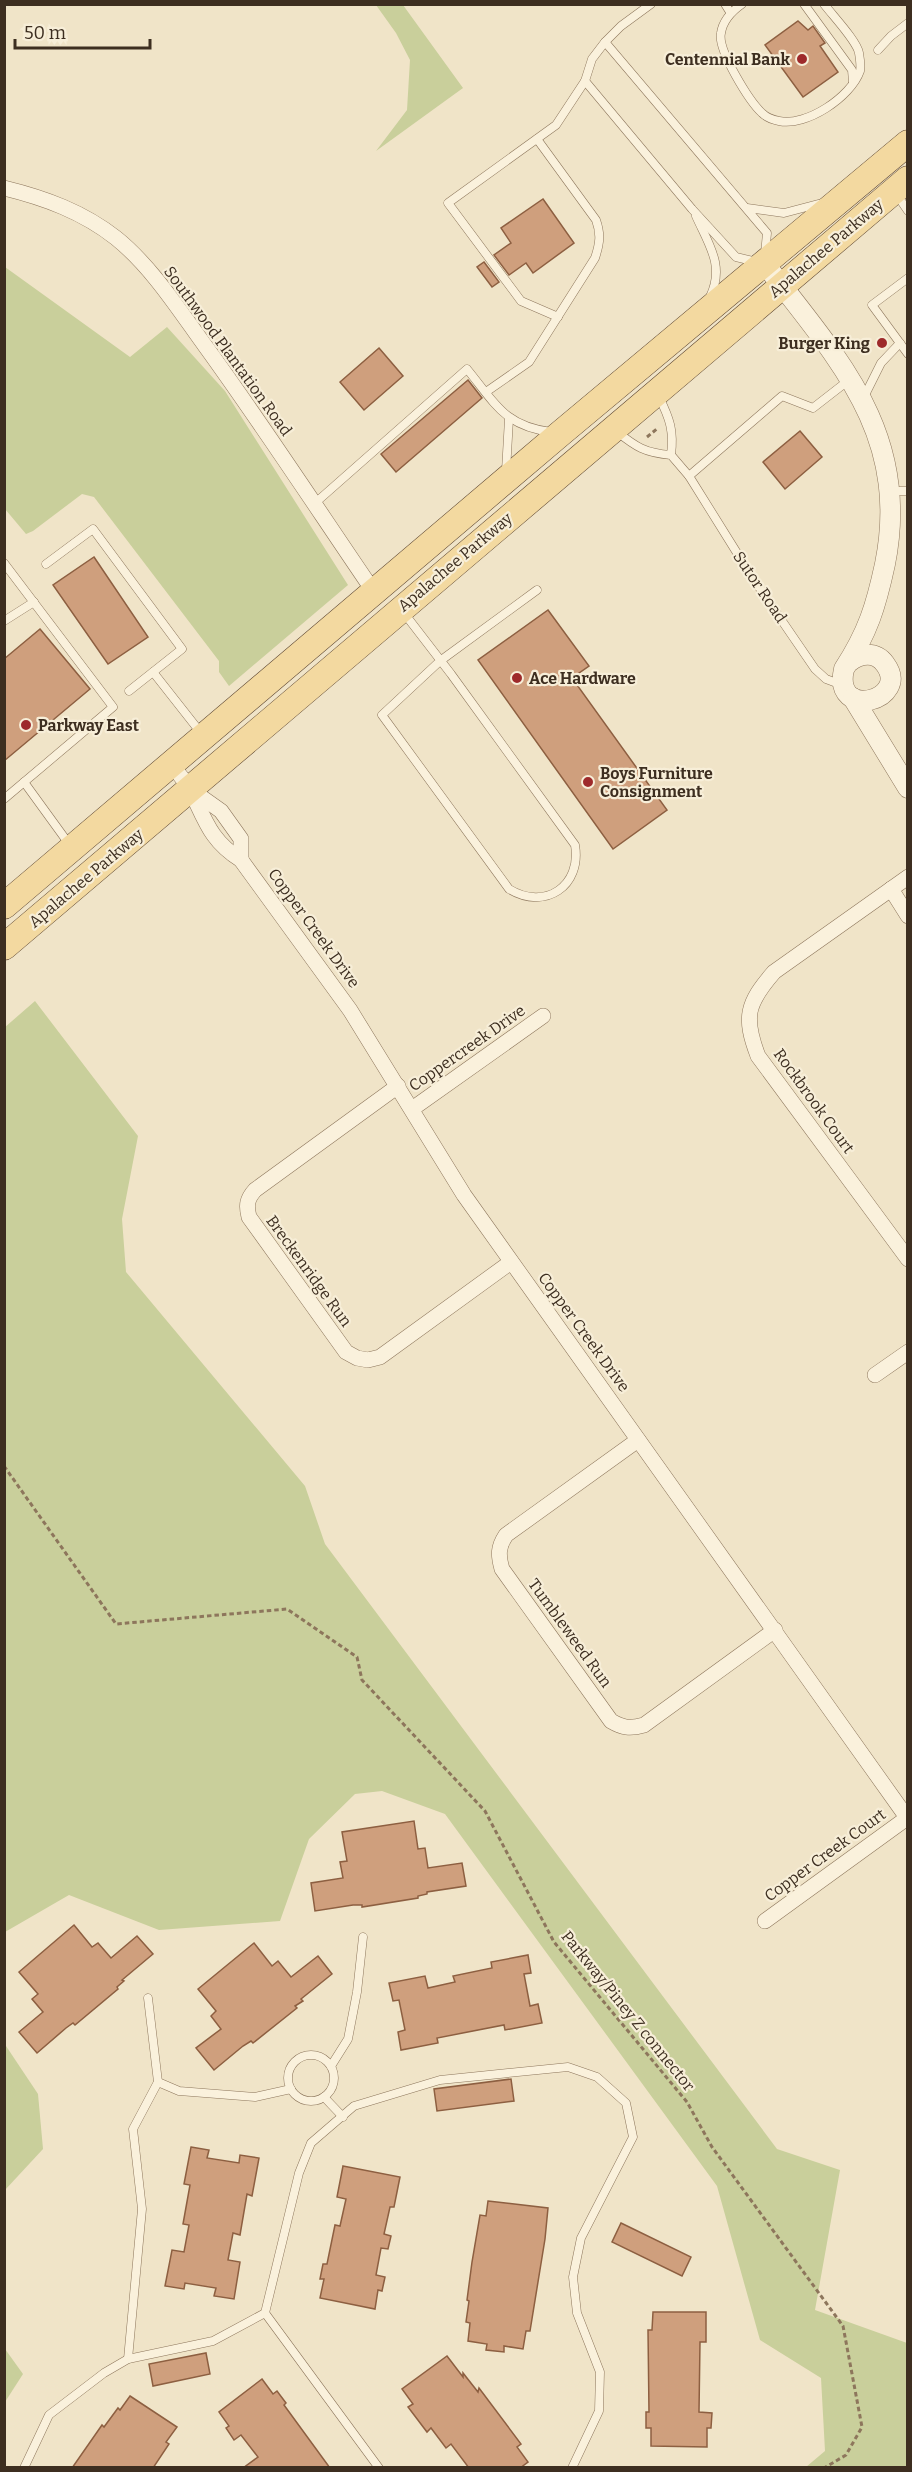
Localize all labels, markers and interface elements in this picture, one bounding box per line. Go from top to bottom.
scale bar [15,12,150,50]
text: 50 m [24,22,66,44]
place label: Centennial Bank [665,50,790,69]
marker: Centennial Bank [795,52,809,66]
street label: Apalachee Parkway [765,194,888,301]
street label: Southwood Plantation Road [160,263,296,440]
place label: Burger King [778,334,870,353]
marker: Burger King [875,336,889,350]
street label: Apalachee Parkway [394,508,517,615]
street label: Sutor Road [729,548,791,627]
place label: Ace Hardware [529,669,636,688]
marker: Ace Hardware [510,671,524,685]
place label: Parkway East [38,716,140,735]
marker: Parkway East [19,718,33,732]
place label: Boys Furniture Consignment [600,764,713,801]
marker: Boys Furniture Consignment [581,775,595,789]
street label: Apalachee Parkway [25,824,148,931]
street label: Copper Creek Drive [264,865,364,991]
street label: Coppercreek Drive [405,1001,529,1095]
street label: Rockbrook Court [770,1045,858,1157]
street label: Breckenridge Run [262,1212,356,1330]
street label: Copper Creek Drive [534,1269,634,1395]
street label: Tumbleweed Run [524,1575,616,1691]
street label: Copper Creek Court [761,1804,890,1905]
street label: Parkway/Piney Z connector [557,1927,699,2095]

